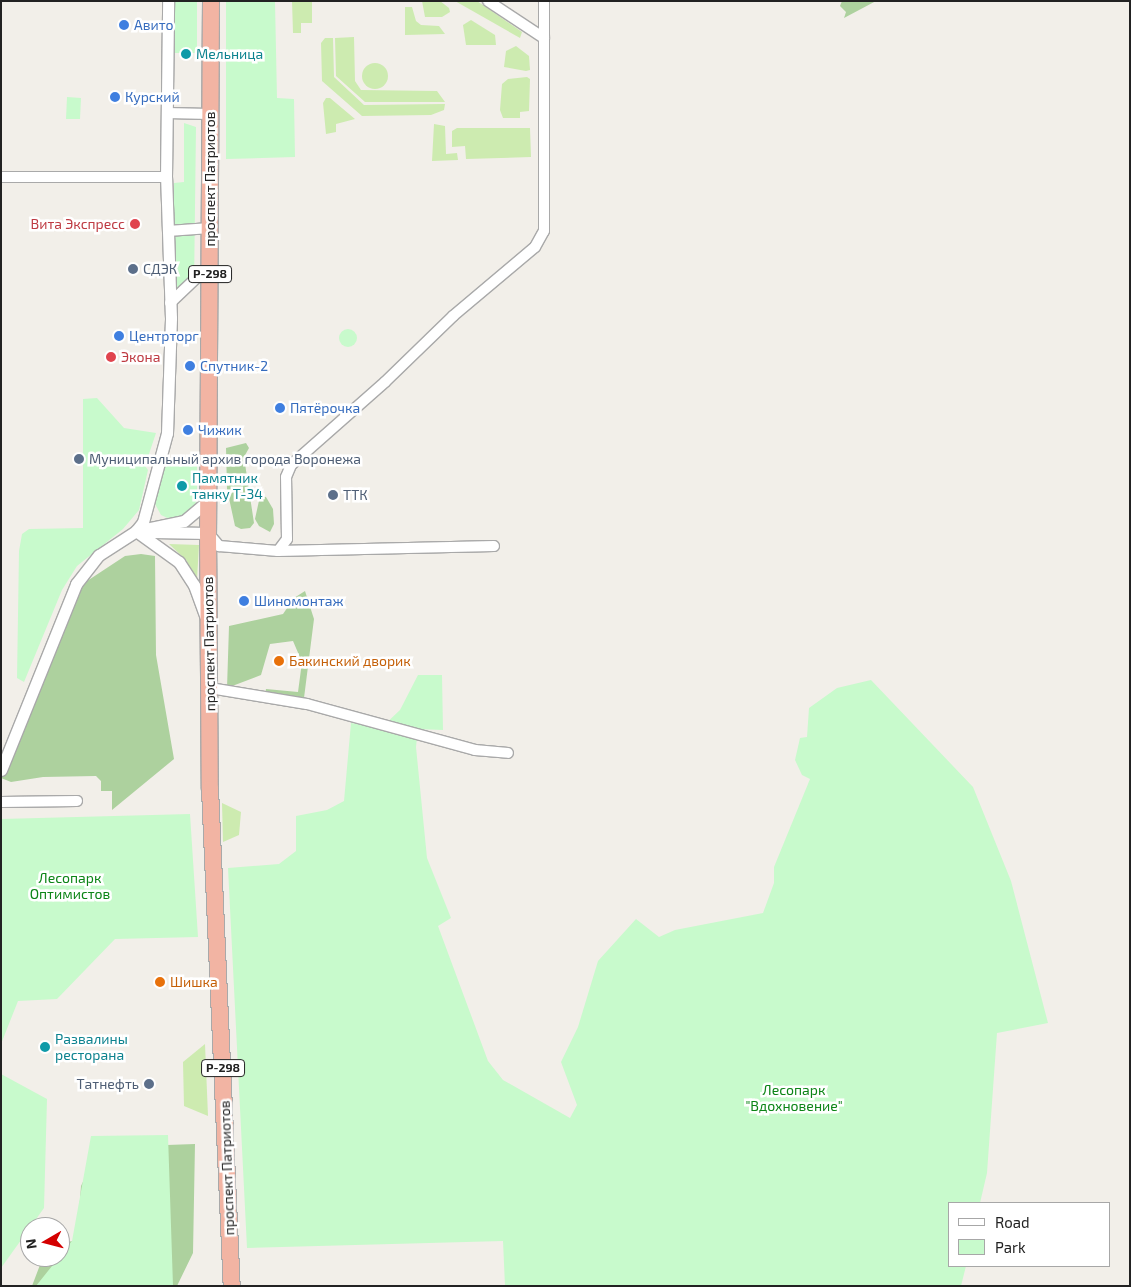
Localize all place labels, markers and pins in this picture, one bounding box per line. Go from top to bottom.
place label: Авито [134,17,173,33]
marker: Авито [118,19,130,31]
place label: Мельница [196,46,263,62]
marker: Мельница [180,48,192,60]
place label: Курский [125,89,180,105]
marker: Курский [109,91,121,103]
place label: Вита Экспресс [31,216,125,232]
marker: Вита Экспресс [129,218,141,230]
place label: СДЭК [143,261,177,277]
marker: СДЭК [127,263,139,275]
place label: Центрторг [129,328,199,344]
marker: Центрторг [113,330,125,342]
place label: Экона [121,349,160,365]
marker: Экона [105,351,117,363]
place label: Спутник-2 [200,358,268,374]
marker: Спутник-2 [184,360,196,372]
place label: Пятёрочка [290,400,360,416]
marker: Пятёрочка [274,402,286,414]
place label: Чижик [198,422,242,438]
marker: Чижик [182,424,194,436]
place label: Муниципальный архив города Воронежа [89,451,361,467]
marker: Муниципальный архив города Воронежа [73,453,85,465]
place label: Памятник танку Т-34 [192,470,263,502]
marker: Памятник танку Т-34 [176,480,188,492]
place label: ТТК [343,487,368,503]
marker: ТТК [327,489,339,501]
place label: Шиномонтаж [254,593,344,609]
marker: Шиномонтаж [238,595,250,607]
place label: Бакинский дворик [289,653,411,669]
marker: Бакинский дворик [273,655,285,667]
place label: Шишка [170,974,218,990]
marker: Шишка [154,976,166,988]
place label: Развалины ресторана [55,1031,128,1064]
marker: Развалины ресторана [39,1041,51,1053]
place label: Татнефть [76,1076,139,1092]
marker: Татнефть [143,1078,155,1090]

